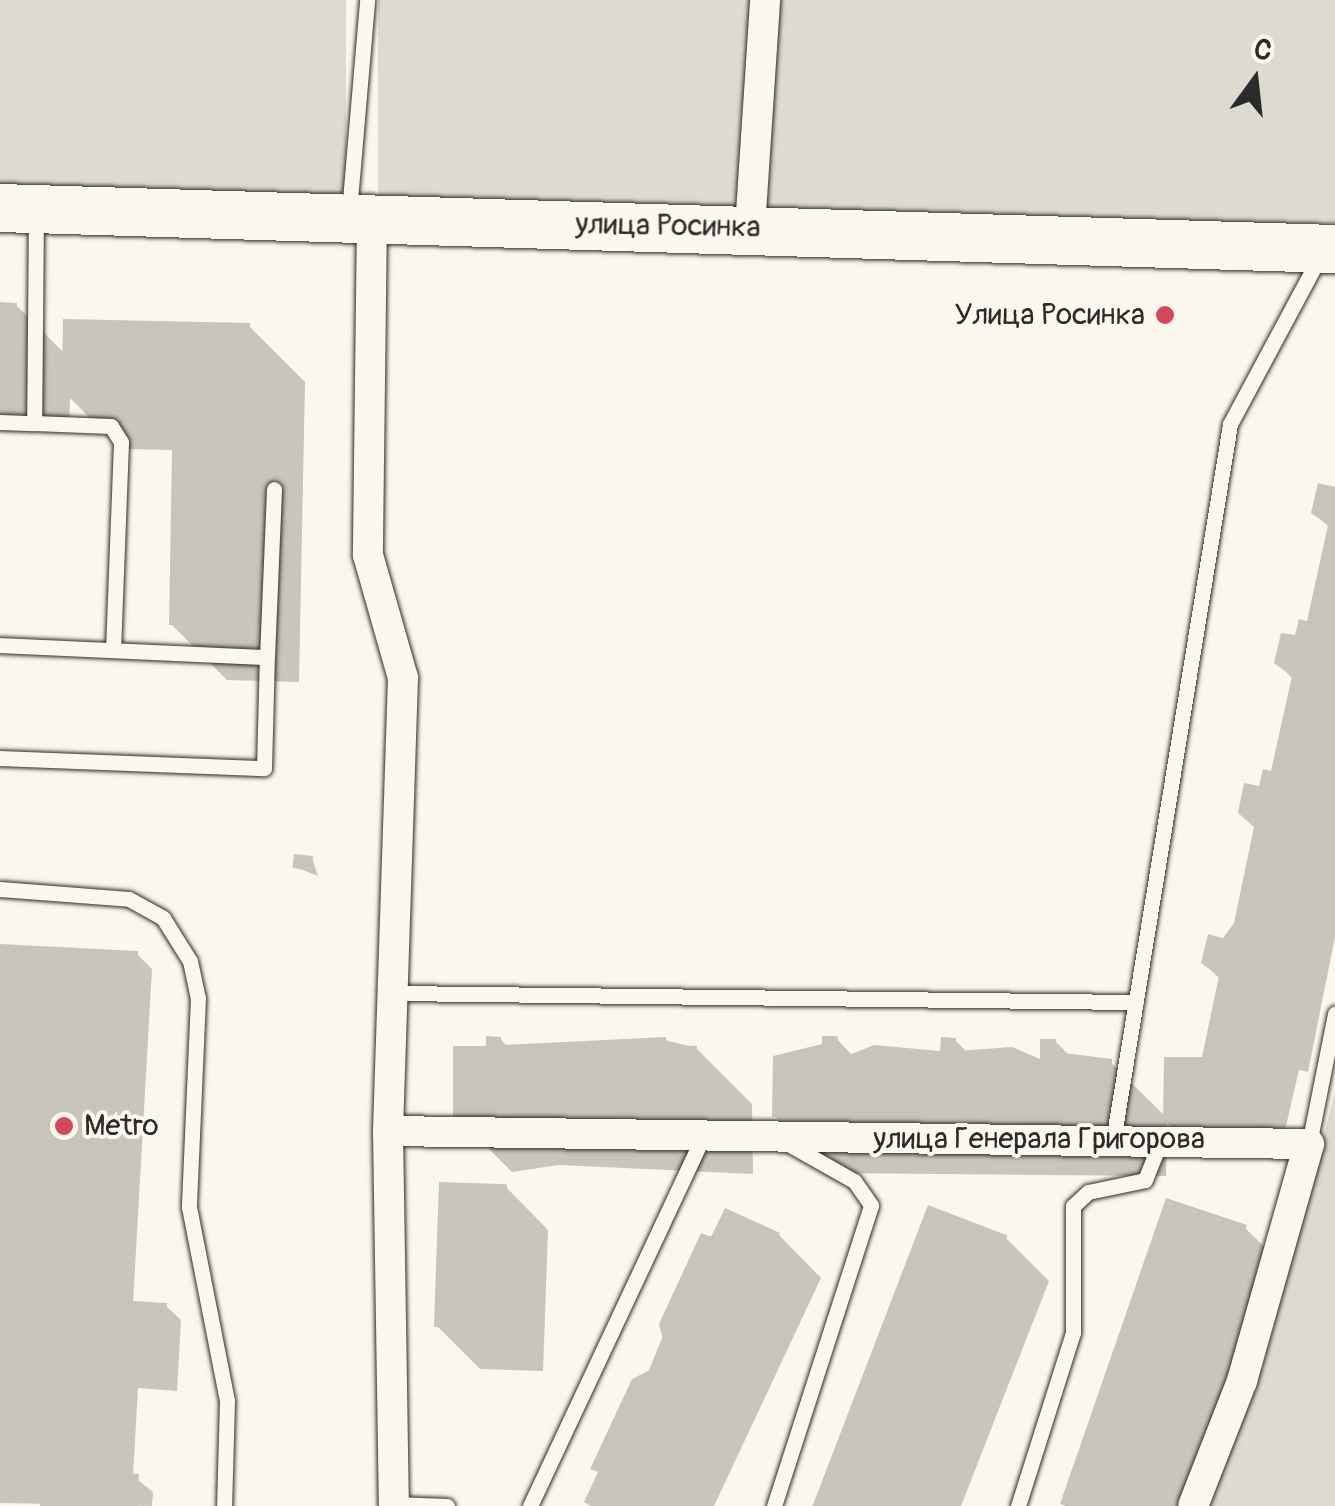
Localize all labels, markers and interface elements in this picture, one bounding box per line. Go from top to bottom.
north arrow [1205,30,1305,130]
text: С [1250,31,1276,70]
street label: улица Росинка [575,206,761,246]
place label: Улица Росинка [955,297,1145,333]
marker: Улица Росинка [1154,304,1176,326]
place label: Metro [84,1108,159,1144]
marker: Metro [53,1115,75,1137]
street label: улица Генерала Григорова [873,1121,1205,1157]

